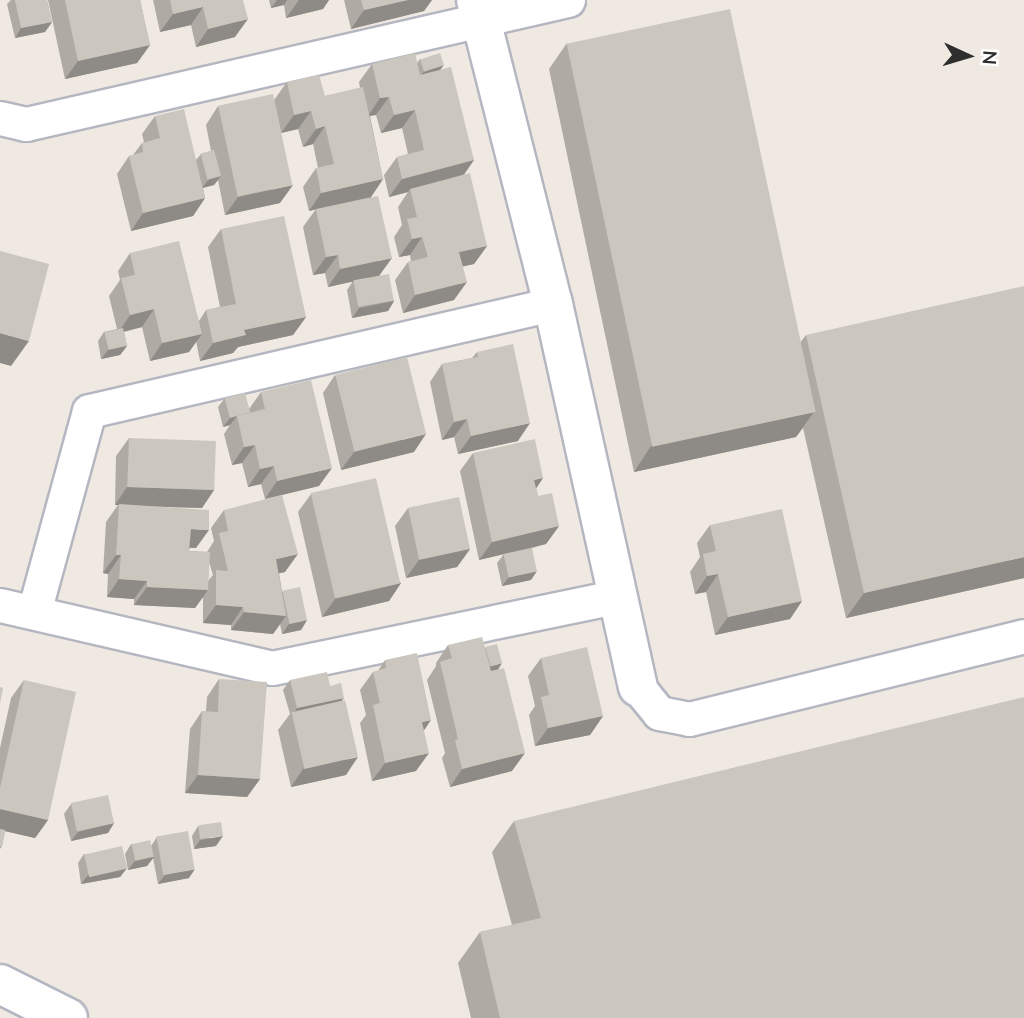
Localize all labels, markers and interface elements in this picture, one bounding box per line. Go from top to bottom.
north arrow [933,21,1003,91]
text: N [975,49,1002,65]

